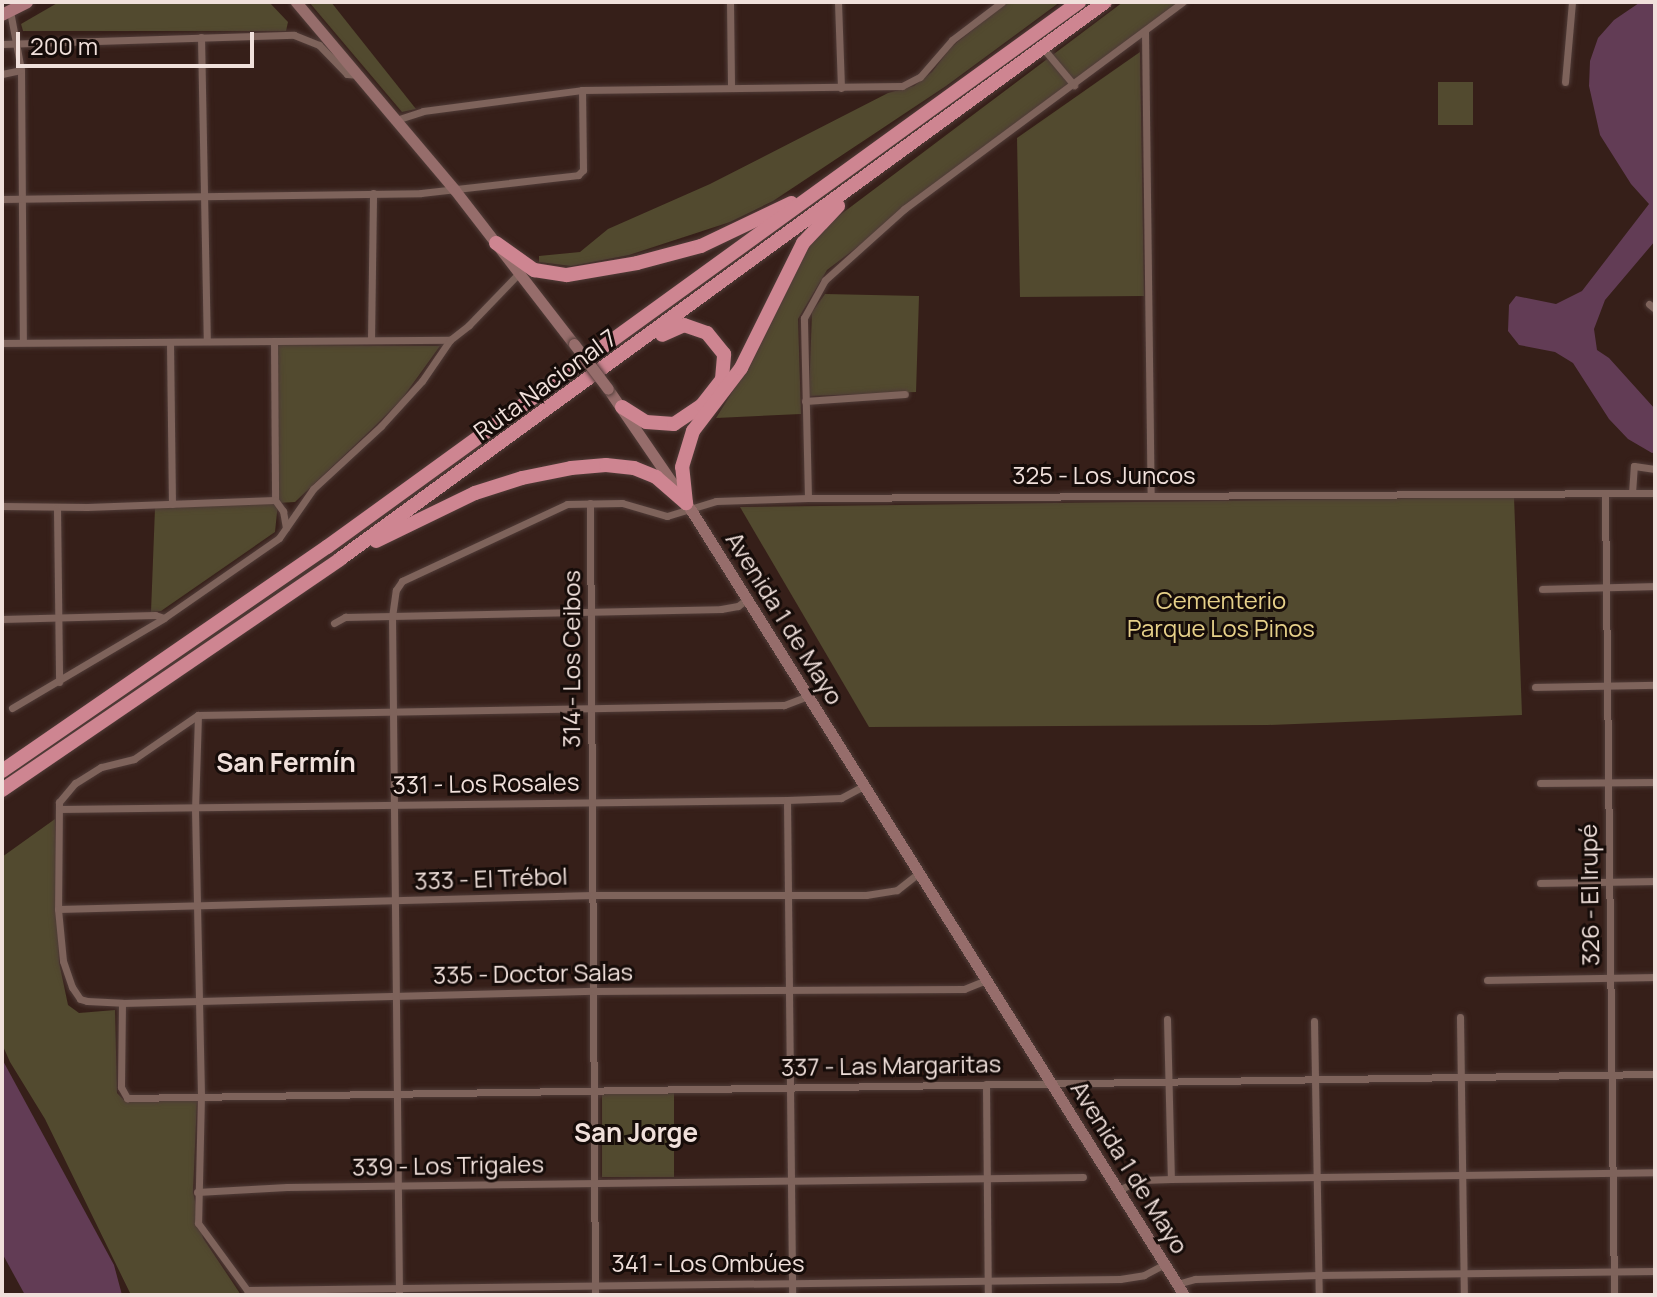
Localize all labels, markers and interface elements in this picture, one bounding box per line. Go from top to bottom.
scale bar [20,16,258,66]
text: 200 m [30,29,98,62]
street label: Ruta Nacional 7 [468,322,622,446]
street label: 325 - Los Juncos [1012,461,1196,489]
street label: Avenida 1 de Mayo [720,526,850,710]
street label: 314 - Los Ceibos [557,570,585,748]
park label: Cementerio Parque Los Pinos [1127,586,1315,642]
district label: San Fermín [216,747,356,779]
street label: 331 - Los Rosales [392,767,580,799]
street label: 326 - El Irupé [1573,824,1605,966]
street label: 333 - El Trébol [414,861,568,895]
street label: 335 - Doctor Salas [433,957,633,989]
street label: 337 - Las Margaritas [781,1049,1001,1081]
street label: Avenida 1 de Mayo [1065,1075,1195,1259]
district label: San Jorge [574,1117,698,1149]
street label: 339 - Los Trigales [352,1149,544,1181]
street label: 341 - Los Ombúes [612,1249,804,1277]

